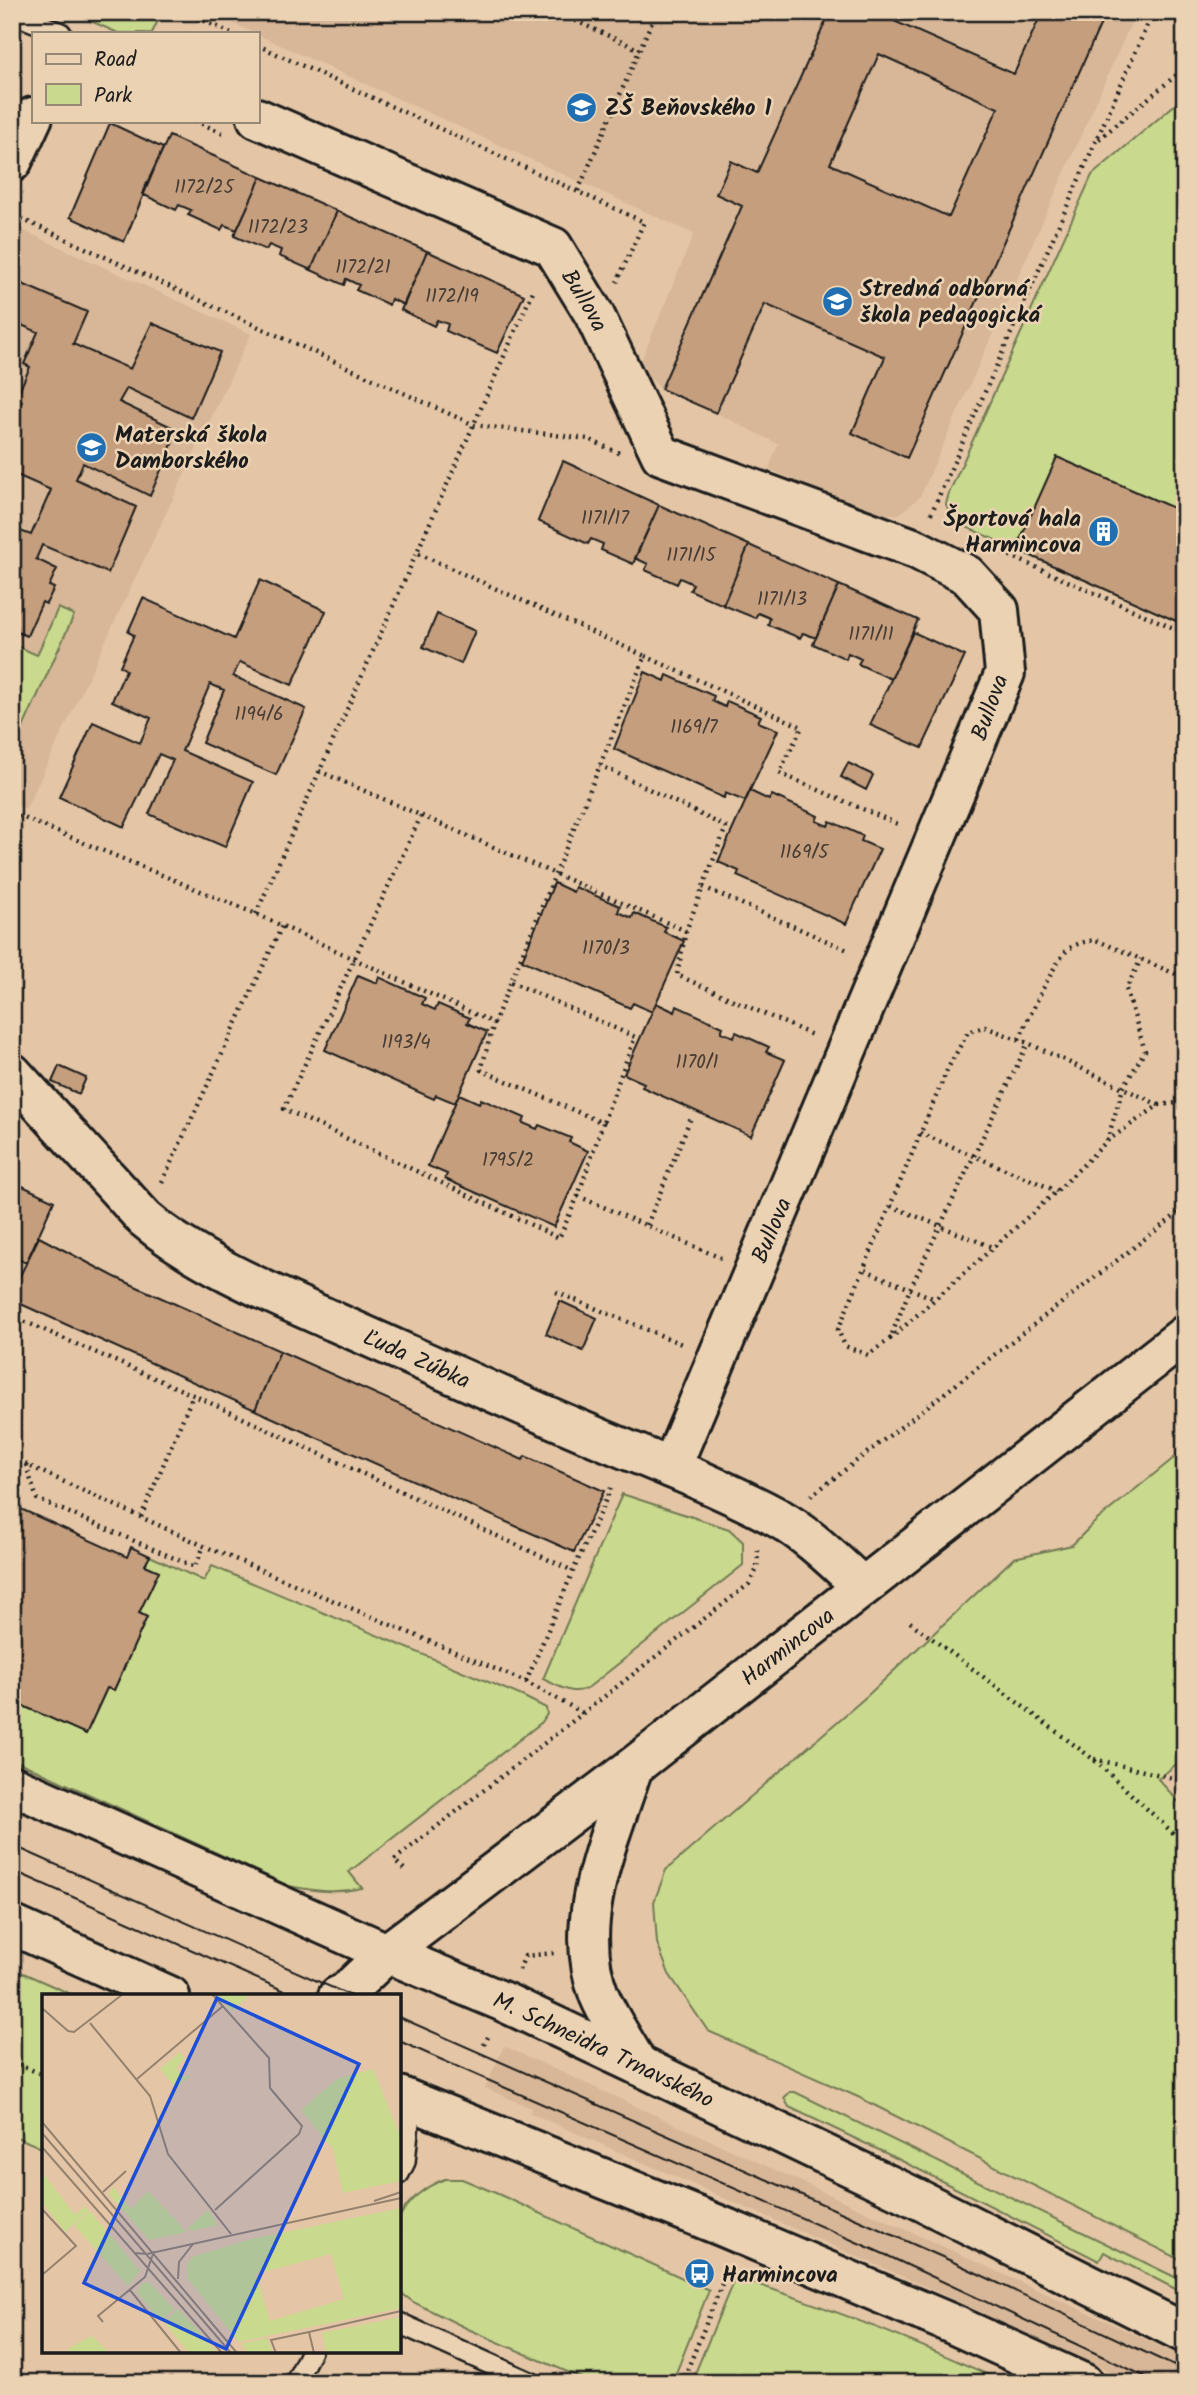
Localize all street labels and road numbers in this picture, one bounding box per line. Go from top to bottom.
street label: Bullova [551,263,616,338]
street label: Bullova [962,670,1019,746]
street label: Bullova [743,1192,803,1269]
street label: Ľuda Zúbka [357,1321,476,1400]
street label: Harmincova [734,1599,843,1696]
street label: M. Schneidra Trnavského [487,1983,720,2119]

